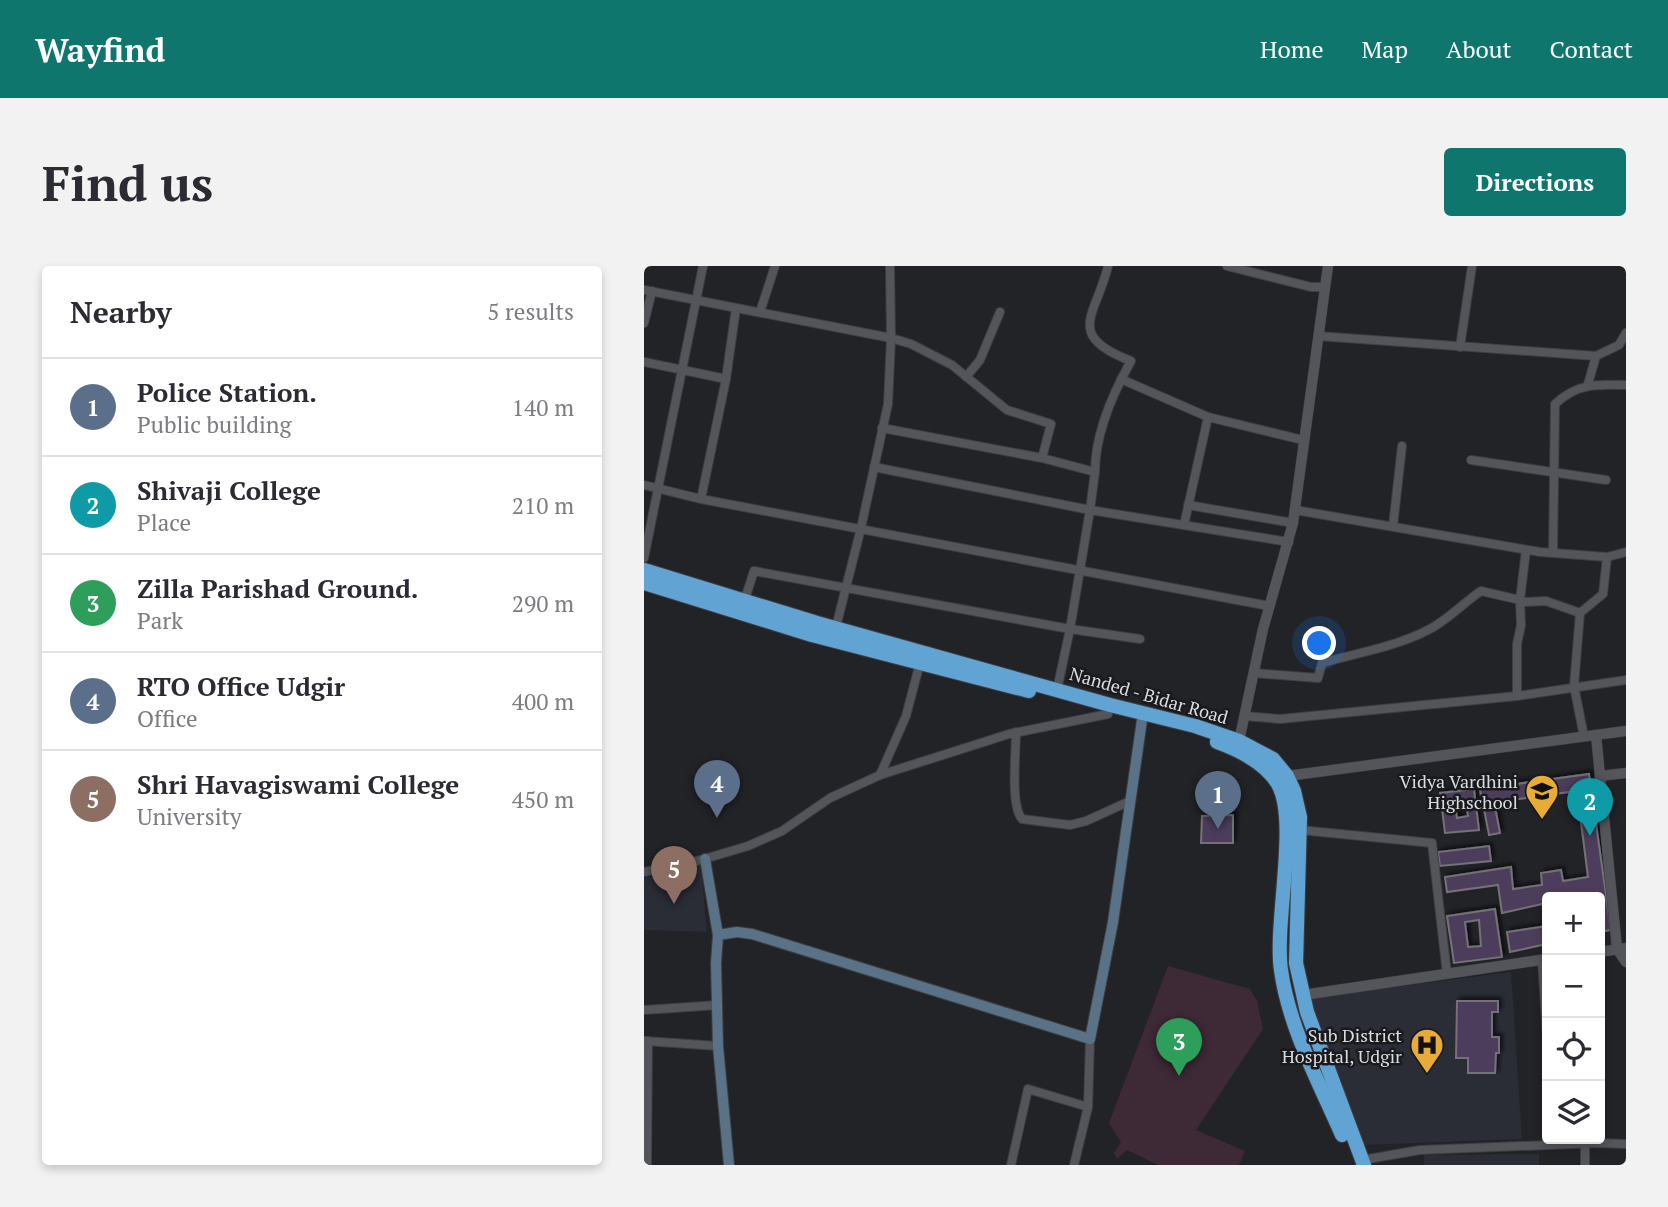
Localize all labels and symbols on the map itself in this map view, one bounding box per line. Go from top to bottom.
your location [1302,626,1336,660]
street label: Nanded - Bidar Road [1067,661,1231,729]
pin: 4 [694,760,740,818]
place label: Vidya Vardhini Highschool [1399,769,1518,814]
pin: 1 [1195,771,1241,829]
school or university icon: Vidya Vardhini Highschool [1523,772,1561,821]
pin: 2 [1567,778,1613,836]
pin: 5 [651,846,697,904]
pin: 3 [1156,1018,1202,1076]
place label: Sub District Hospital, Udgir [1282,1023,1402,1068]
hospital icon: Sub District Hospital, Udgir [1408,1026,1446,1075]

